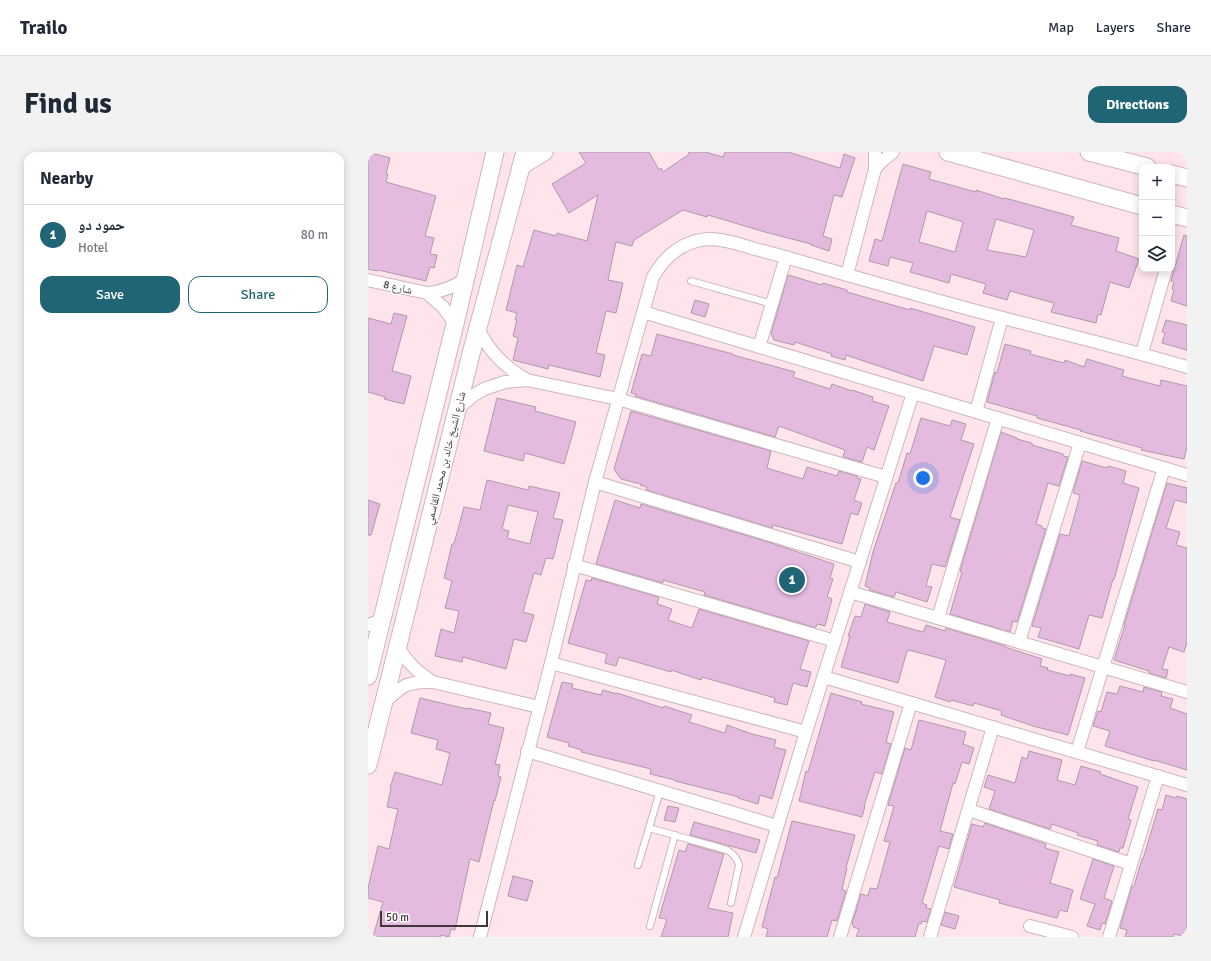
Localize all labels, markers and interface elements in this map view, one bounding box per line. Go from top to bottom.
text: Trailo [20,16,67,40]
text: Map [1048,19,1074,36]
text: Layers [1096,19,1135,36]
text: Share [1157,19,1191,36]
button: Directions [1088,86,1187,123]
text: Find us [24,87,112,121]
map controls [1139,164,1175,272]
button: + [1139,164,1175,200]
text: Nearby [40,168,93,189]
button: − [1139,200,1175,236]
text: حمود دو [78,216,125,234]
text: 1 [49,227,57,243]
text: 80 m [301,227,328,243]
button: layers [1139,236,1175,272]
text: Hotel [78,240,108,256]
button: Save [40,276,180,313]
button: Share [188,276,328,313]
street label: شارع 8 [382,278,414,297]
street label: شارع الشيخ خالد بن محمد القاسمي [423,390,470,526]
your location [913,468,933,488]
pin: 1 [779,565,805,595]
scale bar [380,909,488,928]
text: 50 m [386,911,409,924]

